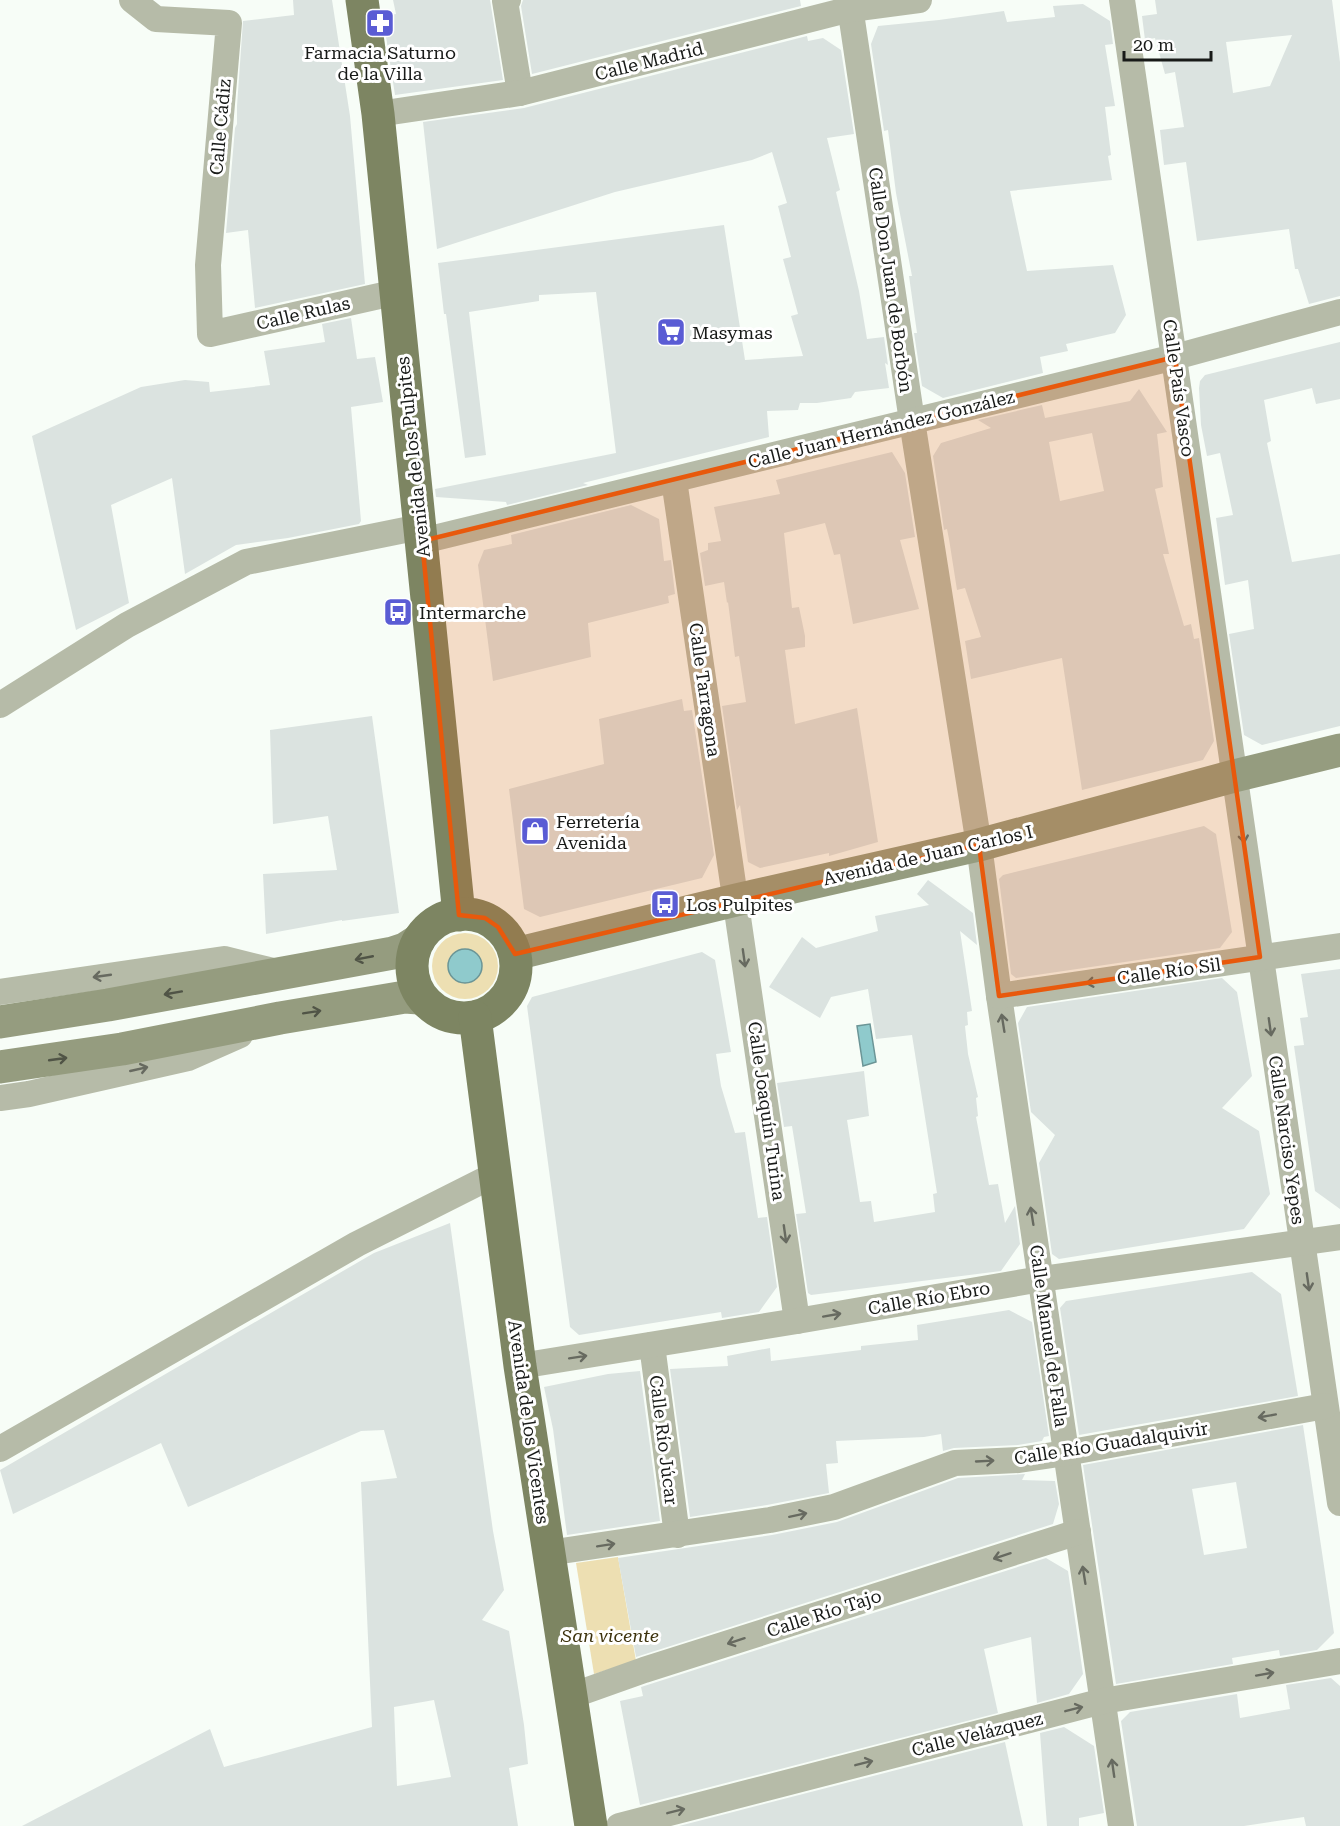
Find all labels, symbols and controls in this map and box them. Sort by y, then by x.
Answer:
pharmacy icon: Farmacia Saturno de la Villa [364,7,396,39]
scale bar [1124,24,1211,62]
text: 20 m [1133,34,1174,55]
street label: Calle Madrid [593,37,706,85]
place label: Farmacia Saturno de la Villa [304,42,456,84]
street label: Calle Cádiz [205,78,235,176]
street label: Calle Don Juan de Borbón [865,166,917,394]
street label: Calle Rulas [254,292,352,334]
supermarket icon: Masymas [655,316,687,348]
street label: Calle País Vasco [1159,318,1199,458]
place label: Masymas [692,322,772,343]
street label: Avenida de los Pulpites [392,355,434,559]
street label: Calle Juan Hernández González [746,386,1017,472]
bus stop icon: Intermarche [382,596,414,628]
place label: Intermarche [419,602,526,623]
street label: Calle Tarragona [685,621,725,759]
place label: Ferretería Avenida [556,811,640,853]
shop icon: Ferretería Avenida [519,815,551,847]
street label: Avenida de Juan Carlos I [821,821,1035,889]
one-way arrow [1237,824,1248,843]
bus stop icon: Los Pulpites [649,888,681,920]
place label: Los Pulpites [686,894,792,915]
one-way arrow [739,947,750,967]
one-way arrow [355,953,375,964]
street label: Calle Río Sil [1116,953,1223,989]
one-way arrow [92,970,112,981]
one-way arrow [1086,976,1105,987]
one-way arrow [163,988,183,999]
one-way arrow [301,1007,321,1018]
one-way arrow [997,1014,1008,1034]
one-way arrow [1265,1017,1276,1036]
street label: Calle Joaquín Turina [744,1020,790,1202]
one-way arrow [47,1053,67,1064]
street label: Calle Narciso Yepes [1265,1054,1309,1226]
one-way arrow [129,1063,149,1074]
one-way arrow [1026,1207,1037,1226]
one-way arrow [779,1223,790,1243]
street label: Calle Manuel de Falla [1026,1243,1072,1429]
one-way arrow [1302,1272,1313,1292]
street label: Calle Río Ebro [866,1277,992,1319]
one-way arrow [822,1309,842,1320]
street label: Avenida de los Vicentes [504,1319,554,1525]
one-way arrow [567,1351,587,1362]
street label: Calle Río Júcar [646,1374,682,1506]
one-way arrow [1258,1411,1277,1422]
street label: Calle Río Guadalquivir [1012,1417,1210,1469]
one-way arrow [974,1456,994,1467]
one-way arrow [789,1508,808,1520]
one-way arrow [595,1539,615,1550]
one-way arrow [993,1551,1012,1562]
one-way arrow [1079,1566,1090,1586]
street label: Calle Río Tajo [764,1585,884,1641]
park label: San vicente [560,1625,659,1646]
one-way arrow [727,1636,746,1647]
one-way arrow [1255,1668,1275,1679]
one-way arrow [1064,1702,1083,1714]
street label: Calle Velázquez [909,1707,1045,1760]
one-way arrow [855,1756,874,1768]
one-way arrow [1107,1759,1118,1778]
one-way arrow [666,1805,685,1817]

